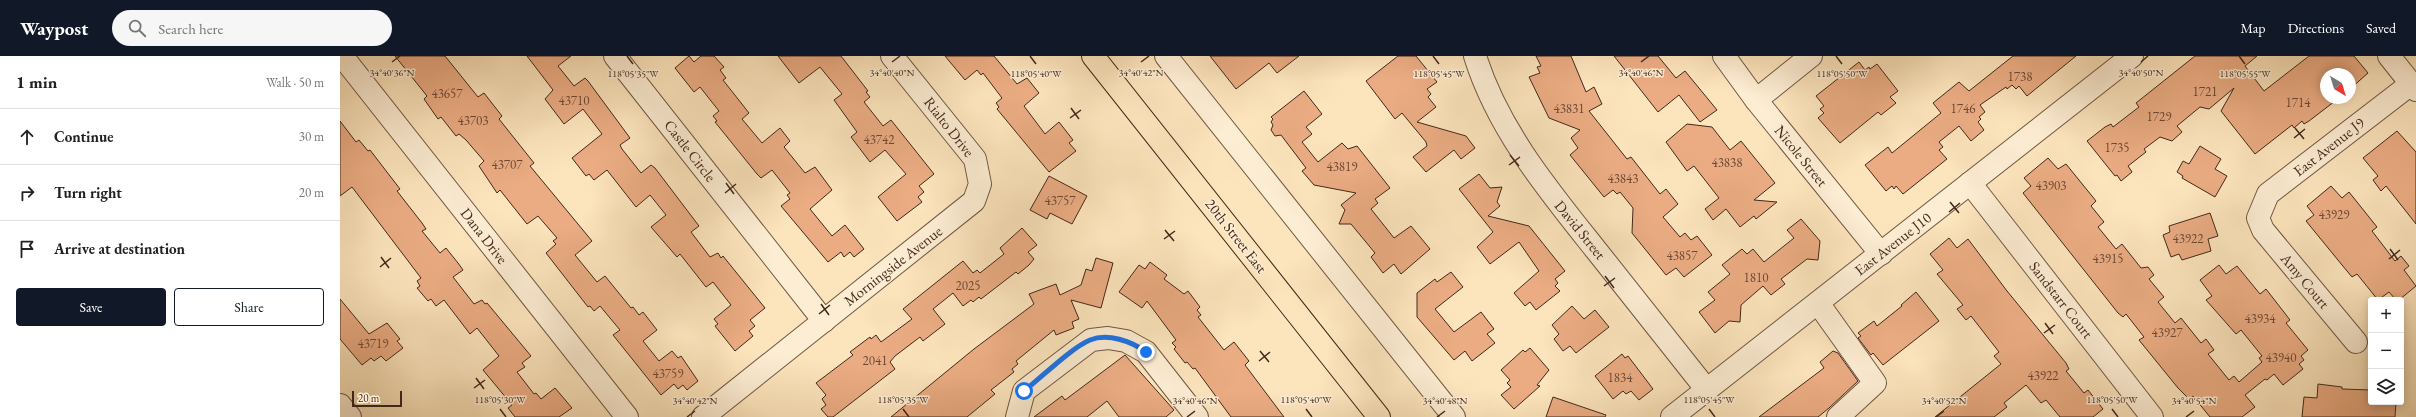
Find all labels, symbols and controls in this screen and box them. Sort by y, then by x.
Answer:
search box [112,10,392,46]
text: Waypost [20,16,88,41]
icon: search [126,17,148,39]
text: Search here [158,19,223,38]
text: Map [2240,19,2266,37]
text: Directions [2288,19,2344,37]
text: Saved [2366,19,2396,37]
text: 34°40'36"N [370,66,415,79]
text: 34°40'40"N [870,66,915,79]
text: 34°40'42"N [1119,66,1164,79]
text: 34°40'46"N [1619,66,1664,79]
text: 34°40'50"N [2119,66,2164,79]
text: 118°05'35"W [608,67,659,80]
text: 118°05'40"W [1011,67,1062,80]
text: 118°05'45"W [1414,67,1465,80]
text: 118°05'50"W [1817,67,1868,80]
text: 118°05'55"W [2220,67,2271,80]
house number: 1738 [2008,68,2032,85]
north arrow [2320,68,2356,104]
text: 1 min [16,71,57,93]
text: Walk · 50 m [266,74,324,91]
house number: 1721 [2193,83,2217,100]
house number: 43657 [431,85,463,102]
house number: 43710 [558,92,590,109]
street label: Rialto Drive [920,93,979,161]
house number: 1714 [2286,94,2311,111]
house number: 43831 [1553,100,1585,117]
house number: 1746 [1951,100,1975,117]
house number: 1729 [2147,108,2172,125]
house number: 43703 [457,112,489,129]
street label: East Avenue J9 [2289,113,2368,180]
street label: Castle Circle [660,116,721,186]
street label: Nicole Street [1771,121,1832,191]
icon: ahead [16,126,38,148]
text: Continue [54,127,114,146]
text: 30 m [299,128,324,145]
house number: 43742 [863,131,895,148]
house number: 1735 [2105,139,2129,156]
house number: 43838 [1711,154,1743,171]
house number: 43707 [491,156,523,173]
house number: 43819 [1326,158,1358,175]
house number: 43843 [1607,170,1639,187]
house number: 43903 [2035,177,2067,194]
icon: right [16,182,38,204]
text: Turn right [54,183,122,202]
text: 20 m [299,184,324,201]
house number: 43757 [1044,192,1076,209]
street label: 20th Street East [1201,195,1272,277]
street label: David Street [1551,196,1610,263]
street label: Dana Drive [457,204,512,268]
house number: 43929 [2318,206,2350,223]
street label: East Avenue J10 [1851,208,1935,279]
street label: Morningside Avenue [840,221,946,310]
house number: 43922 [2172,230,2204,247]
icon: arrive [16,238,38,260]
text: Arrive at destination [54,239,185,258]
house number: 43857 [1666,247,1698,264]
street label: Amy Court [2276,248,2334,313]
house number: 43915 [2092,250,2124,267]
street label: Sandstarr Court [2025,257,2098,342]
house number: 1810 [1744,269,1768,286]
house number: 2025 [956,277,980,294]
button: Save [16,288,166,326]
button: Share [174,288,324,326]
map controls [2368,297,2404,405]
button: + [2368,297,2404,333]
house number: 43934 [2244,310,2276,327]
house number: 43927 [2151,324,2183,341]
button: − [2368,333,2404,369]
house number: 43719 [357,335,389,352]
route end [1137,343,1155,361]
house number: 43940 [2265,349,2297,366]
house number: 2041 [863,352,887,369]
house number: 43759 [652,365,684,382]
house number: 43922 [2027,367,2059,384]
house number: 1834 [1608,369,1633,386]
button: layers [2368,369,2404,405]
route start [1015,382,1033,400]
scale bar [352,389,402,408]
text: 20 m [358,391,379,405]
text: 118°05'30"W [475,393,526,406]
text: 118°05'35"W [878,393,929,406]
text: 118°05'40"W [1281,393,1332,406]
text: 118°05'45"W [1684,393,1735,406]
text: 118°05'50"W [2087,393,2138,406]
text: 34°40'42"N [673,394,718,407]
text: 34°40'46"N [1173,394,1218,407]
text: 34°40'48"N [1423,394,1468,407]
text: 34°40'52"N [1922,394,1967,407]
text: 34°40'54"N [2172,394,2217,407]

